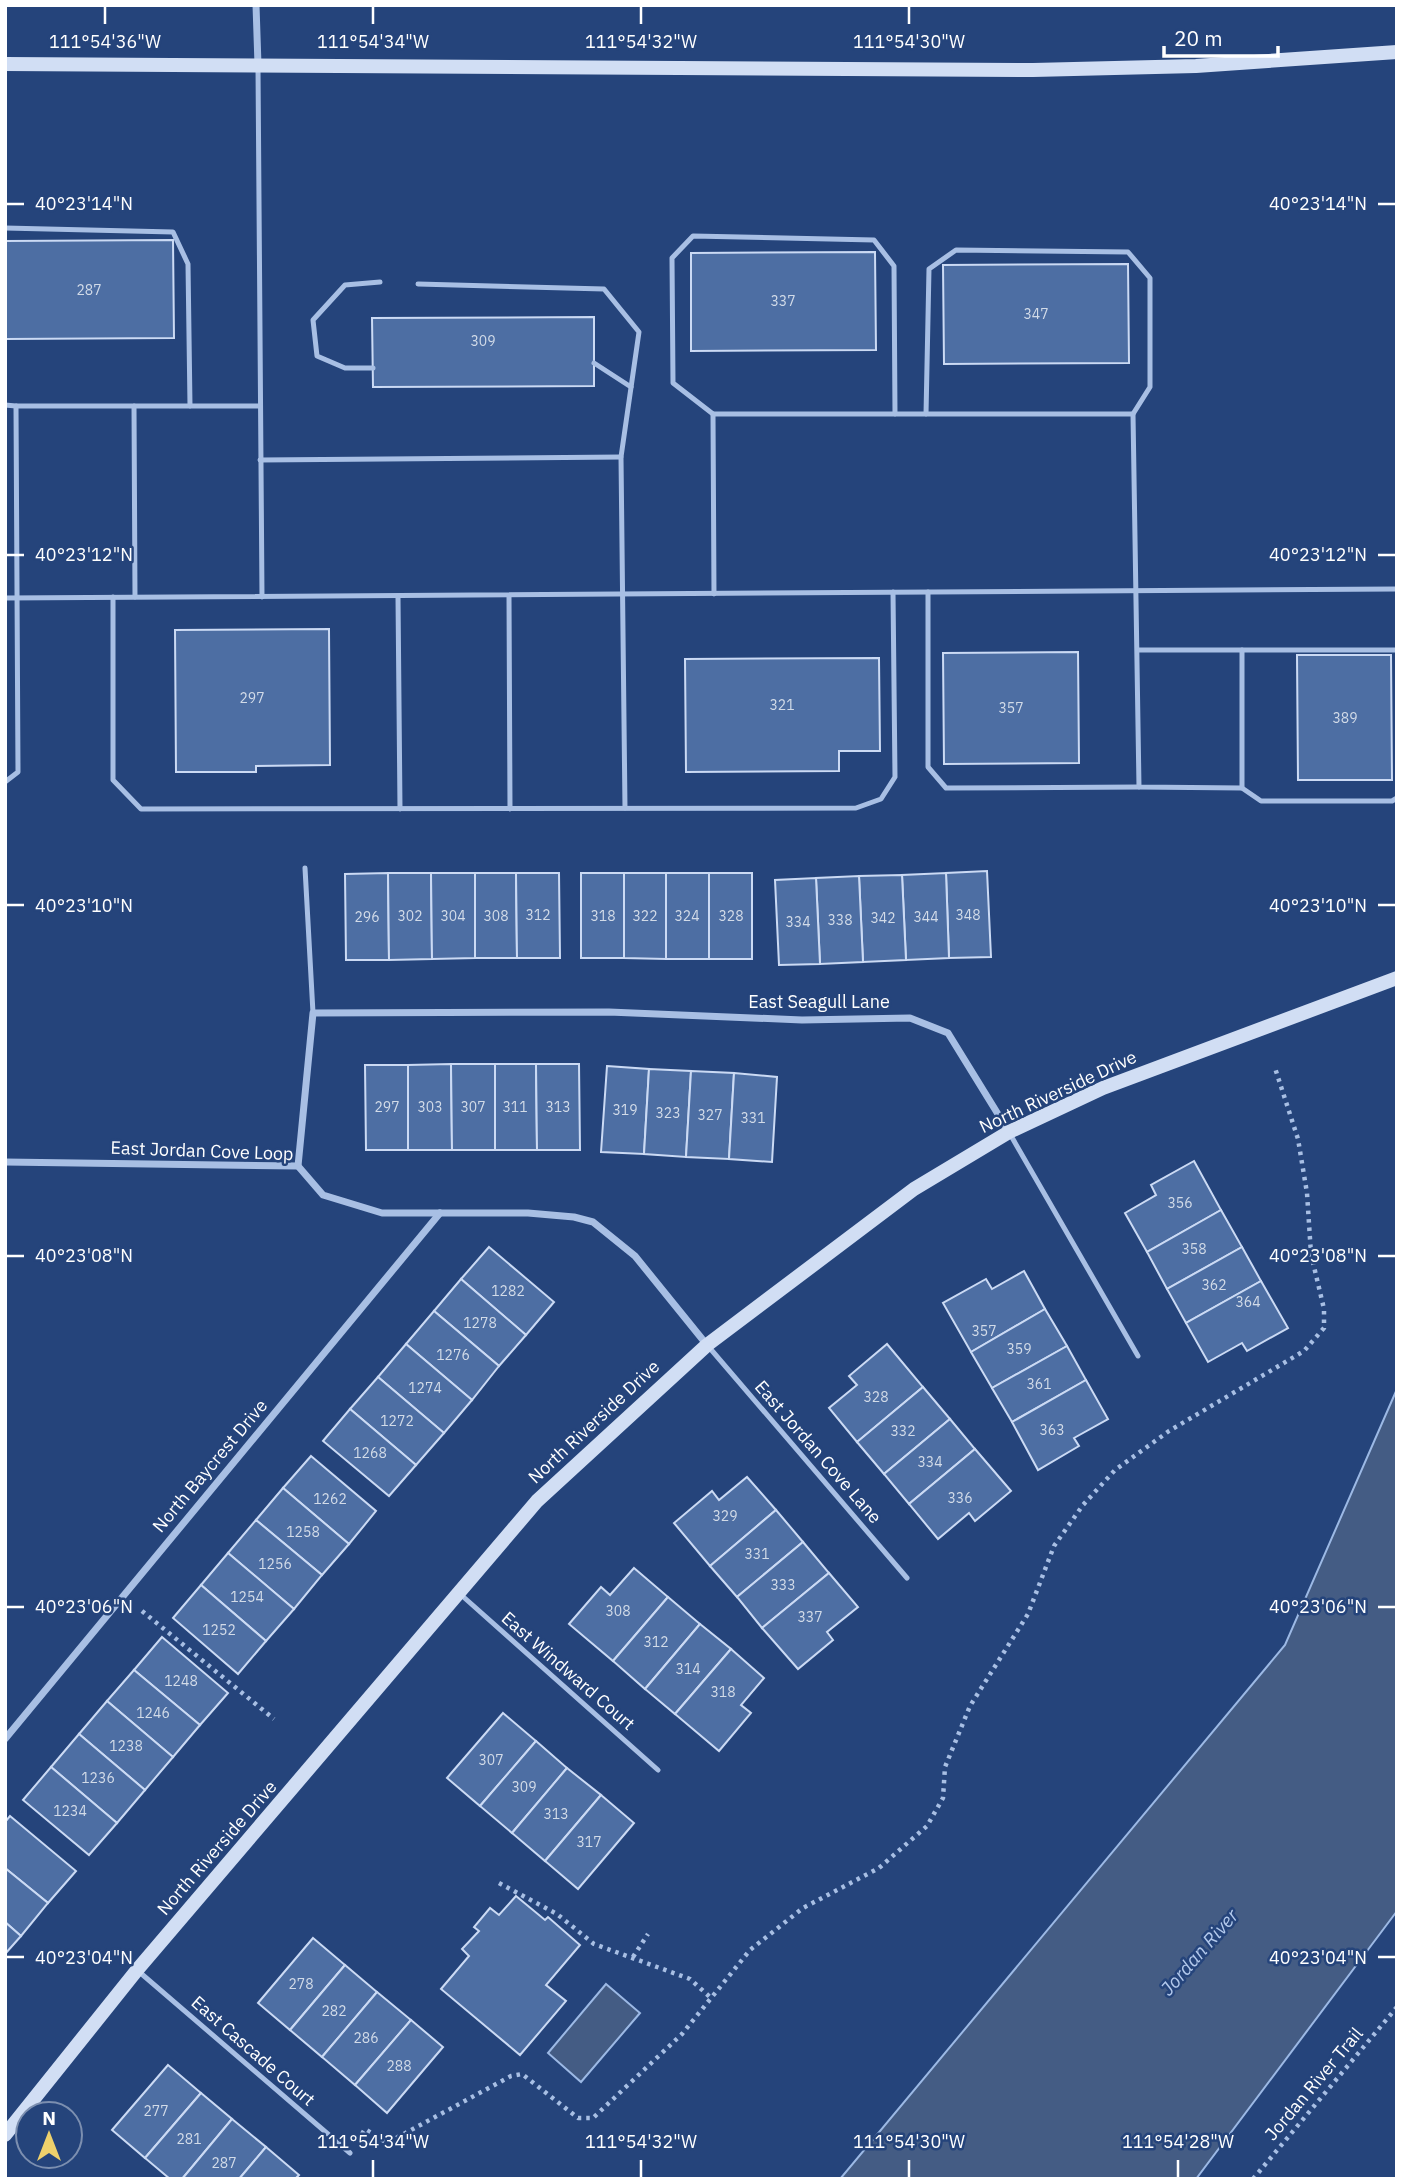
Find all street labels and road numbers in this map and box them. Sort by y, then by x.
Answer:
street label: East Seagull Lane [748,990,890,1013]
street label: North Riverside Drive [975,1045,1140,1138]
street label: East Jordan Cove Loop [110,1136,294,1165]
street label: North Riverside Drive [523,1355,664,1488]
street label: East Jordan Cove Lane [750,1375,887,1528]
street label: North Baycrest Drive [147,1394,272,1537]
street label: East Windward Court [497,1606,640,1735]
street label: North Riverside Drive [152,1775,282,1920]
street label: East Cascade Court [187,1991,320,2111]
street label: Jordan River Trail [1260,2022,1368,2145]

